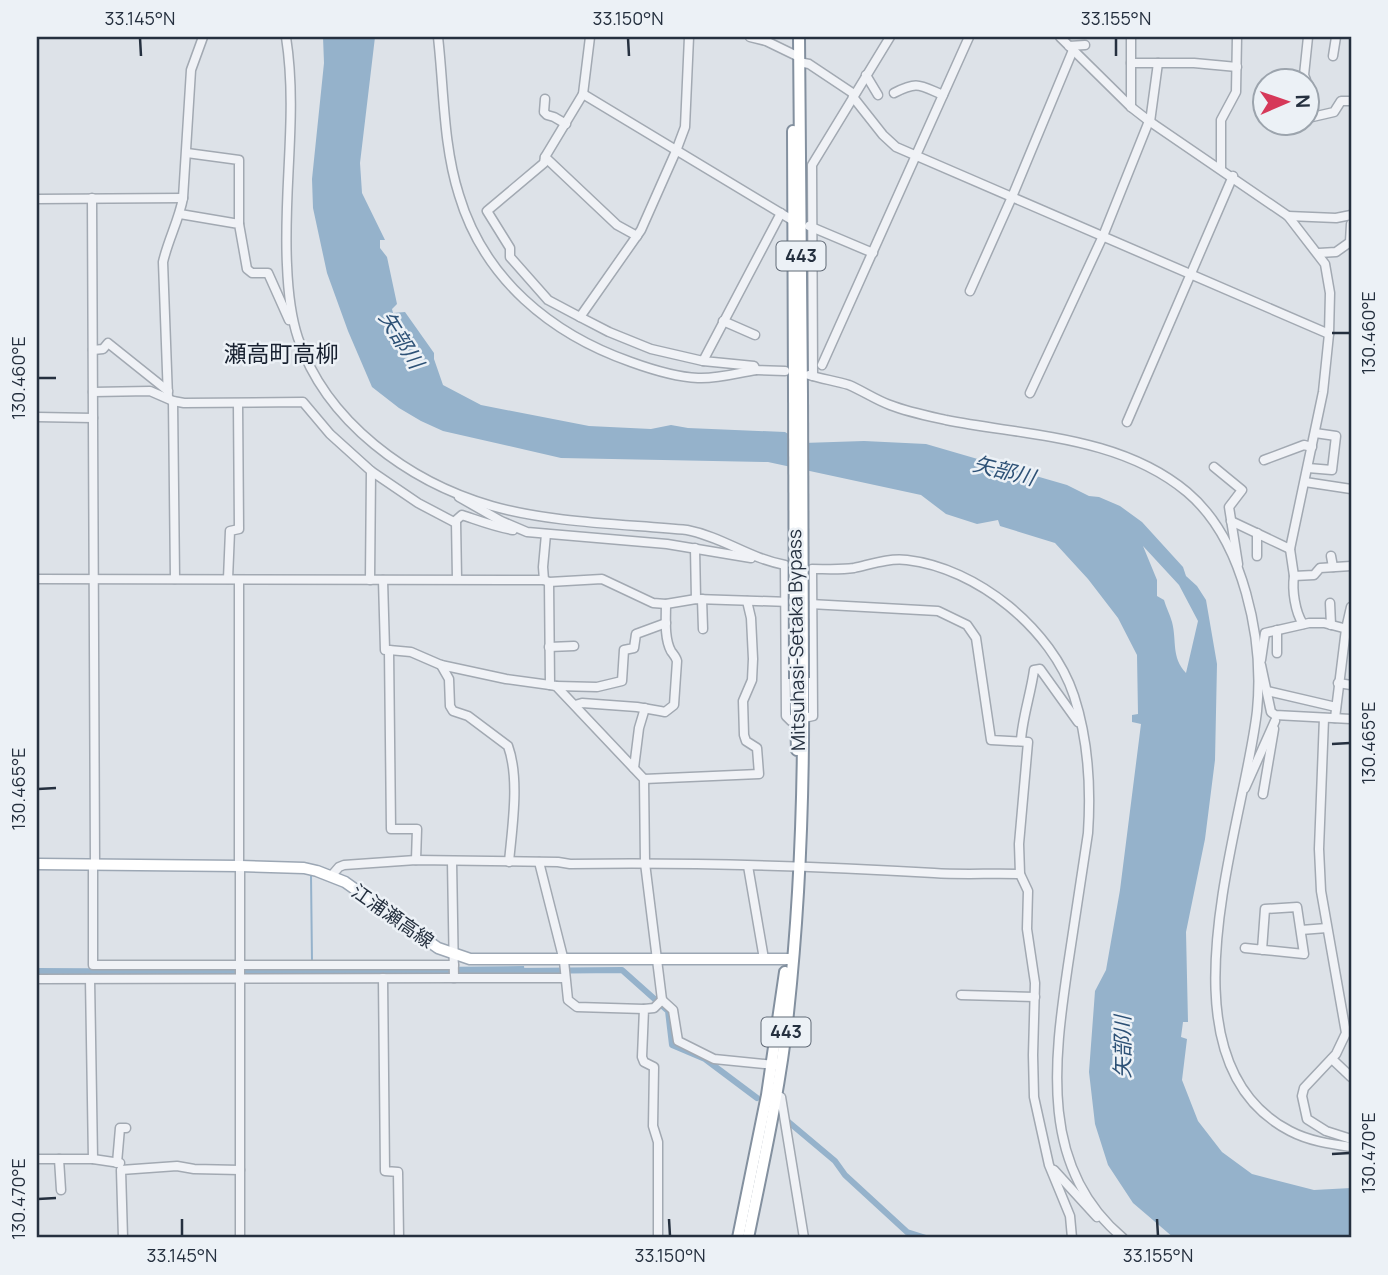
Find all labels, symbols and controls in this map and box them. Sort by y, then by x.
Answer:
text: 33.145°N [105,6,175,30]
text: 33.150°N [592,6,664,30]
text: 33.155°N [1081,6,1151,30]
north arrow [1252,66,1322,136]
text: N [1290,94,1316,109]
road number: 443 [776,242,826,270]
text: 130.460°E [1356,291,1380,375]
water label: 矢部川 [373,305,431,375]
text: 130.460°E [6,336,30,420]
district label: 瀬高町高柳 [224,337,339,369]
water label: 矢部川 [970,449,1040,492]
street label: Mitsuhasi-Setaka Bypass [781,529,811,751]
text: 130.465°E [1356,701,1380,785]
text: 130.465°E [6,747,30,831]
street label: 江浦瀬高線 [347,878,439,954]
water label: 矢部川 [1108,1014,1136,1079]
road number: 443 [762,1017,810,1046]
text: 130.470°E [1356,1112,1380,1194]
text: 130.470°E [6,1158,30,1240]
text: 33.145°N [147,1243,217,1267]
text: 33.150°N [634,1243,706,1267]
text: 33.155°N [1123,1243,1193,1267]

